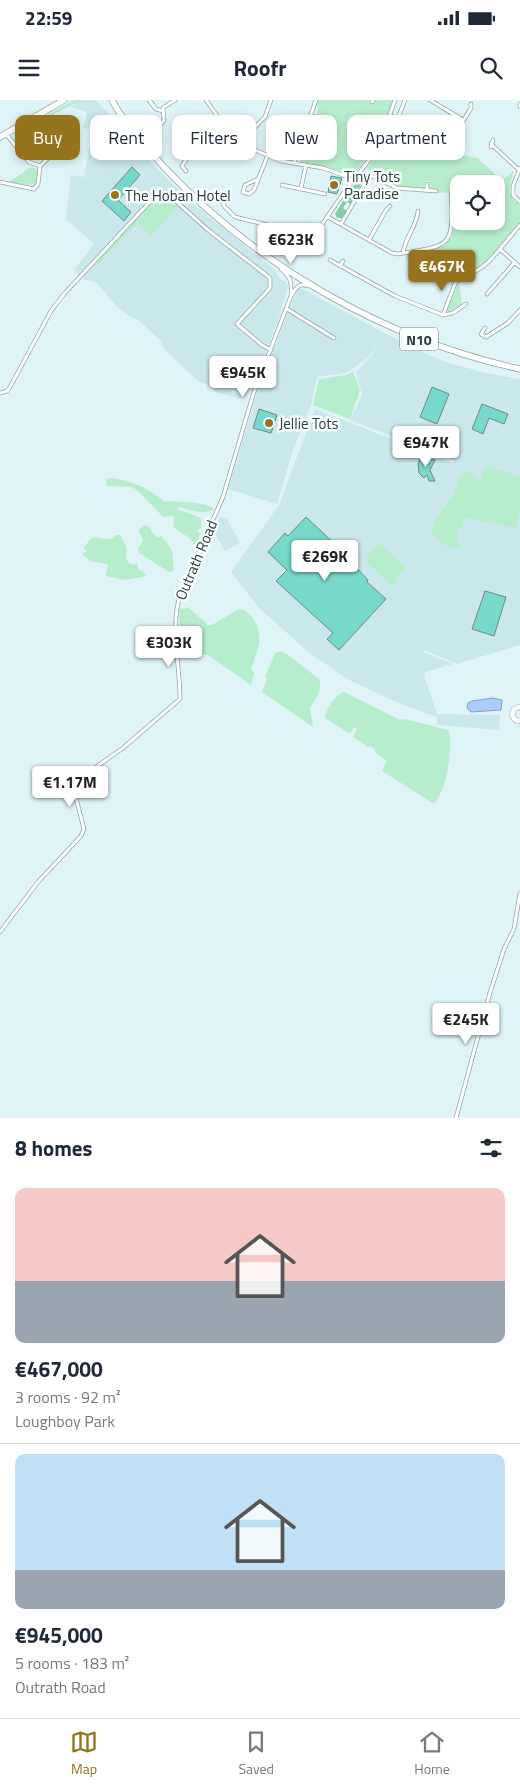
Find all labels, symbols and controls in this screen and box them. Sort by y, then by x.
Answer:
text: 22:59 [25,3,72,32]
text: Roofr [234,51,286,85]
icon: menu [15,54,43,82]
icon: search [477,54,505,82]
chip: Buy [15,115,80,160]
chip: Rent [90,115,162,160]
chip: Filters [172,115,256,160]
chip: New [266,115,337,160]
chip: Apartment [347,115,465,160]
place label: Tiny Tots Paradise [344,165,400,205]
map controls [450,175,505,230]
button: locate [450,175,505,230]
marker: Tiny Tots Paradise [328,179,340,191]
place label: The Hoban Hotel [125,184,231,207]
marker: The Hoban Hotel [109,189,121,201]
pin: €623K [256,222,326,265]
text: €623K [268,227,314,251]
pin: €467K [407,250,477,292]
text: €467K [419,254,465,278]
road number: N10 [400,328,438,350]
pin: €945K [208,356,278,398]
text: €945K [220,360,266,384]
place label: Jellie Tots [279,412,339,435]
marker: Jellie Tots [263,417,275,429]
pin: €947K [391,426,461,468]
text: €947K [403,430,449,454]
street label: Outrath Road [169,516,223,604]
pin: €269K [290,540,360,582]
text: €269K [302,544,348,568]
pin: €303K [134,626,204,668]
text: €303K [146,630,192,654]
pin: €1.17M [29,766,111,808]
text: €1.17M [43,770,97,794]
pin: €245K [431,1002,501,1045]
text: €245K [443,1007,489,1031]
text: 8 homes [15,1132,92,1164]
icon: filters [477,1134,505,1162]
icon: home [215,1221,305,1311]
text: €467,000 [15,1353,103,1385]
text: 3 rooms · 92 m² [15,1385,120,1409]
text: Loughboy Park [15,1409,115,1433]
icon: home [215,1486,305,1576]
text: €945,000 [15,1619,103,1651]
text: 5 rooms · 183 m² [15,1651,129,1675]
text: Outrath Road [15,1675,106,1699]
tab: Map [70,1728,98,1779]
tab: Saved [238,1728,274,1779]
tab: Home [414,1728,450,1779]

